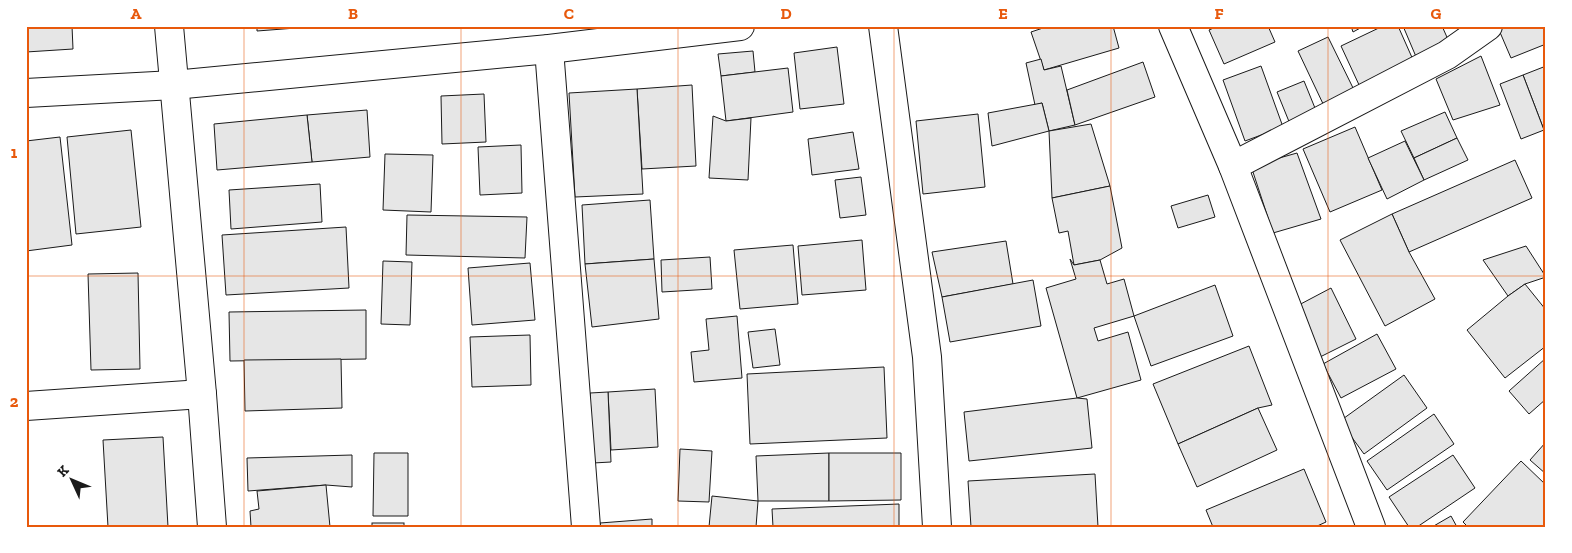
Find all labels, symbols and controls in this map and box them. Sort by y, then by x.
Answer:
text: A [131,4,142,23]
text: B [348,4,358,23]
text: C [564,4,574,23]
text: D [780,4,792,23]
text: E [998,4,1008,23]
text: F [1214,4,1224,23]
text: G [1431,4,1442,23]
text: 1 [11,143,18,162]
text: 2 [10,392,19,411]
north arrow [48,456,98,506]
text: K [54,462,73,481]

